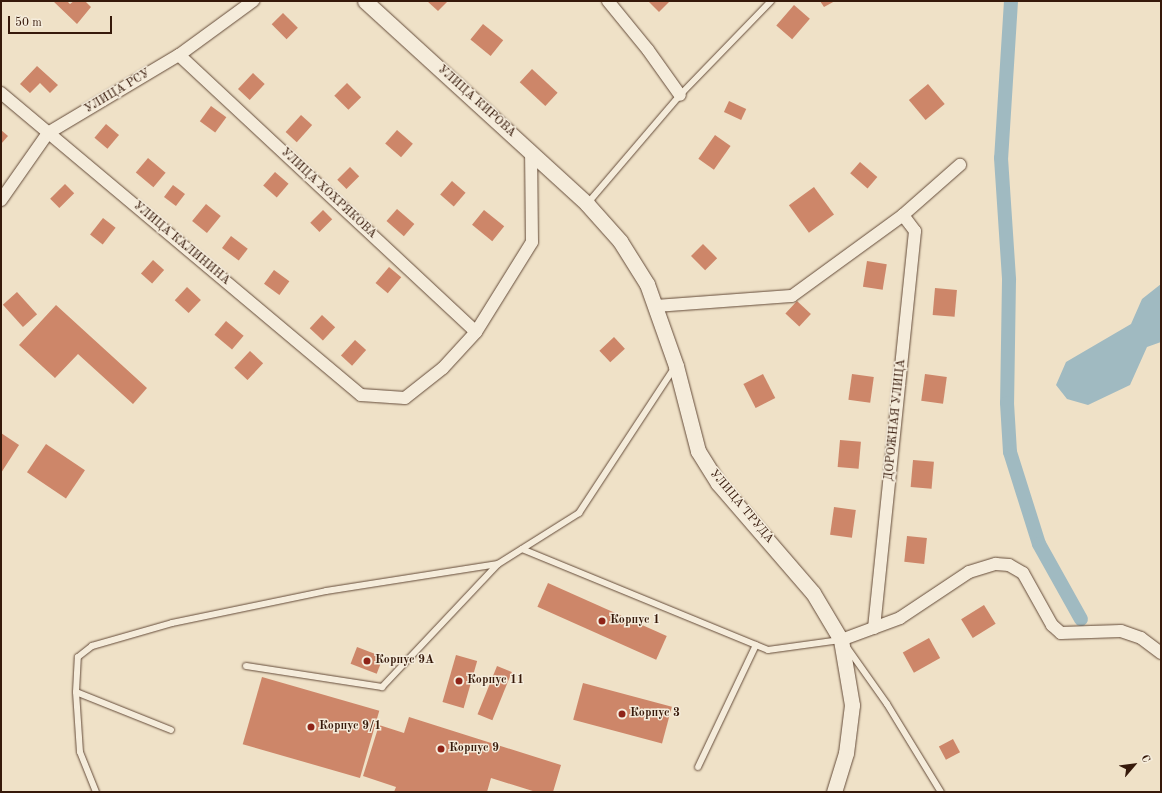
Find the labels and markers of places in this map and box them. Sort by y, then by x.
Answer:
place label: Корпус 1 [610,614,660,628]
marker: Корпус 1 [597,616,607,626]
place label: Корпус 9А [375,654,434,668]
marker: Корпус 9А [362,656,372,666]
place label: Корпус 11 [467,674,524,688]
marker: Корпус 11 [454,676,464,686]
place label: Корпус 3 [630,707,680,721]
marker: Корпус 3 [617,709,627,719]
place label: Корпус 9/1 [319,720,381,734]
marker: Корпус 9/1 [306,722,316,732]
place label: Корпус 9 [449,742,499,756]
marker: Корпус 9 [436,744,446,754]

